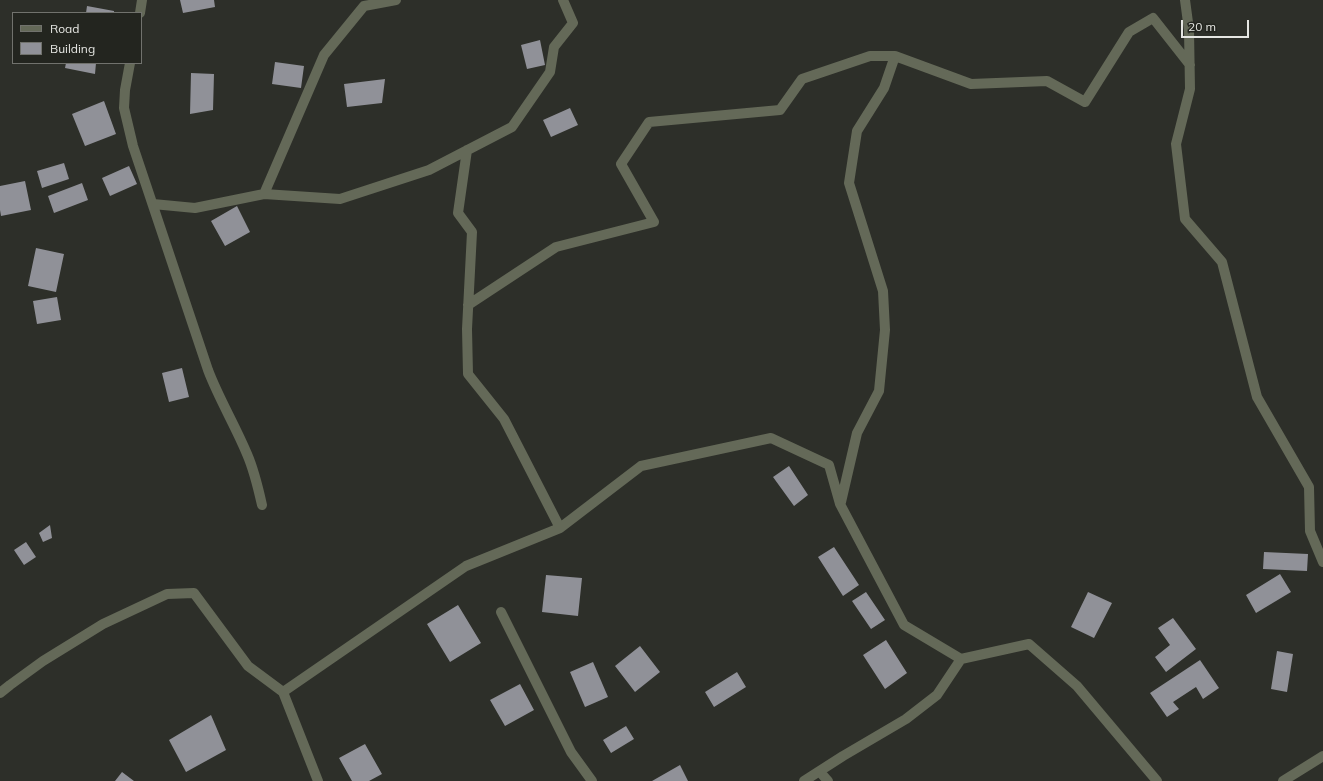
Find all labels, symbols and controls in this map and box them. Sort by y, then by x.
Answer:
legend [12,12,142,64]
scale bar [1183,12,1251,38]
text: 20 m [1188,19,1216,34]
text: Road [50,21,79,36]
text: Building [50,41,95,56]

